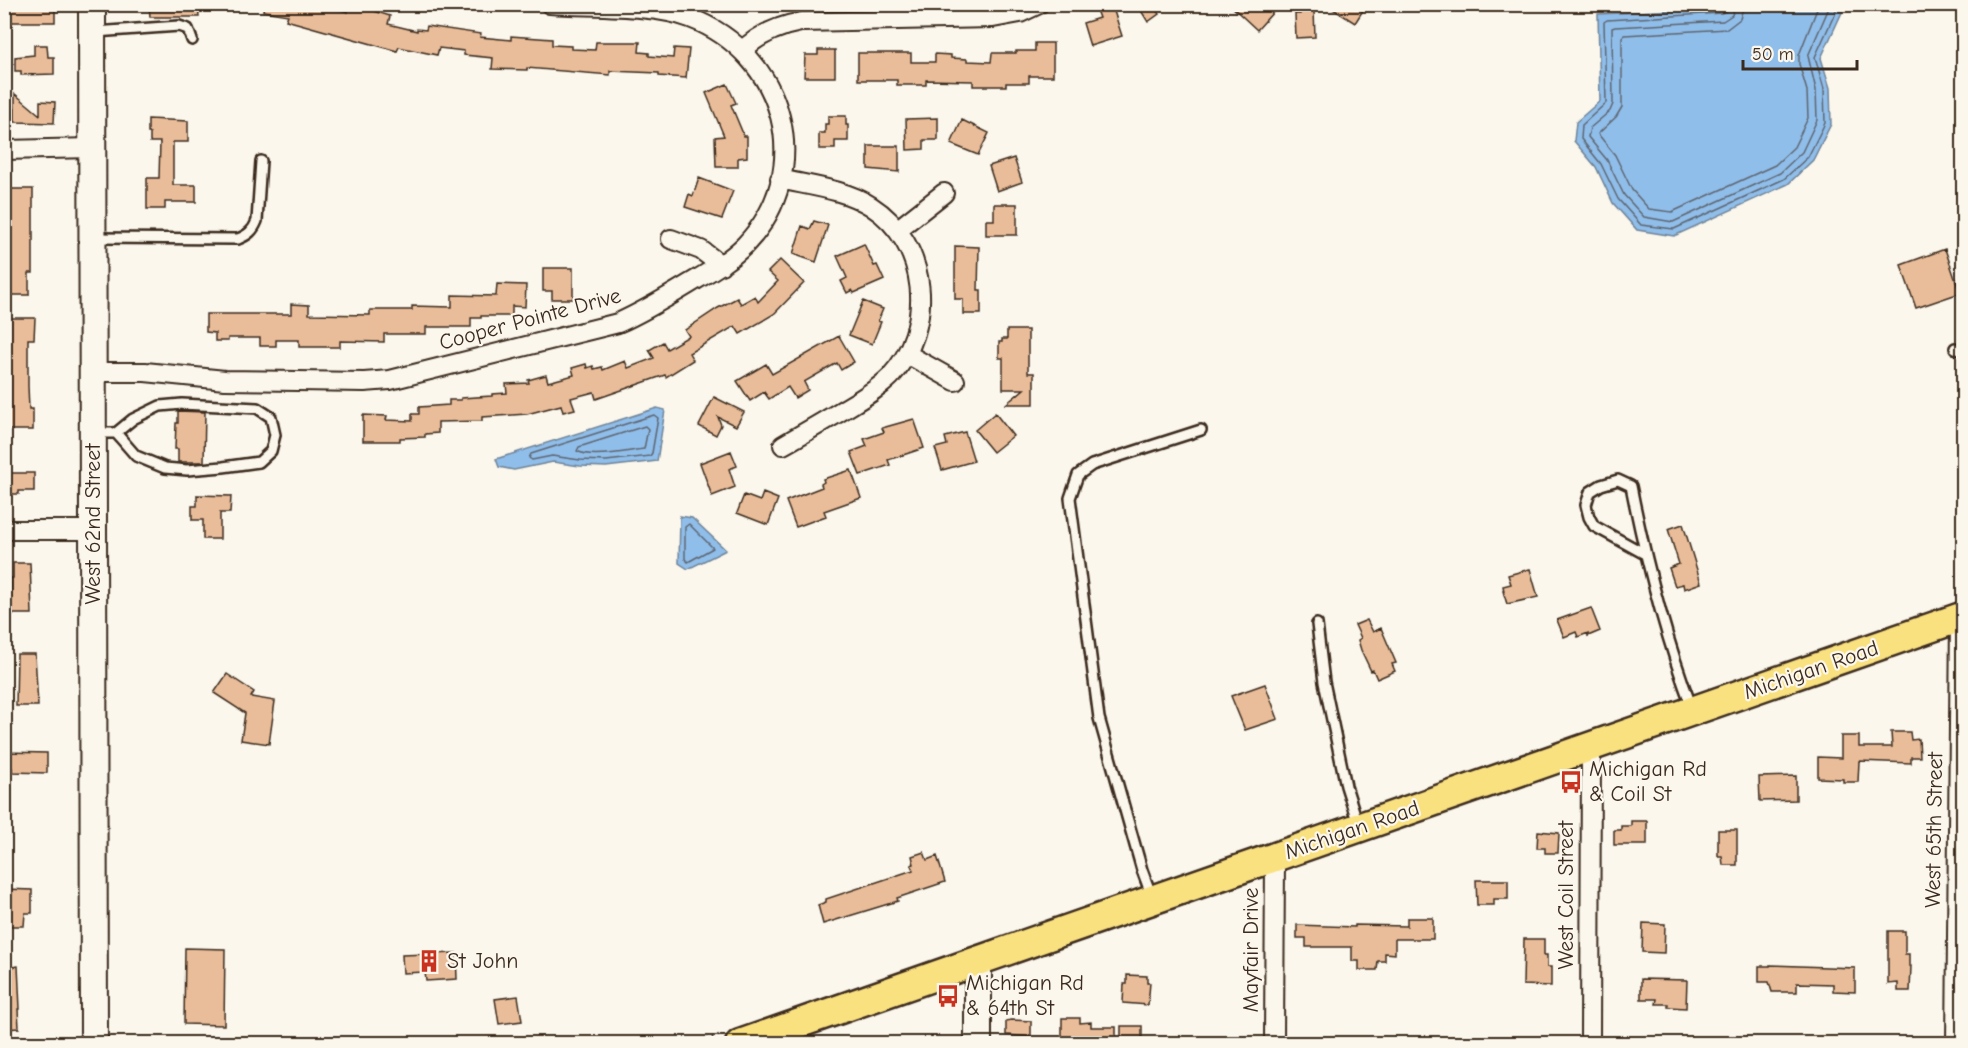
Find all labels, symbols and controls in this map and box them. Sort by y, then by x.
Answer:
scale bar [1743,33,1857,71]
text: 50 m [1752,44,1794,65]
street label: Cooper Pointe Drive [436,282,624,356]
street label: West 62nd Street [80,443,106,605]
street label: Michigan Road [1740,635,1882,705]
street label: West 65th Street [1920,751,1948,908]
place label: Michigan Rd & Coil St [1589,756,1707,807]
bus stop icon: Michigan Rd & Coil St [1558,769,1584,795]
street label: Michigan Road [1281,795,1423,865]
street label: West Coil Street [1553,820,1579,969]
street label: Mayfair Drive [1238,887,1264,1013]
building icon: St John [416,948,442,974]
place label: St John [447,948,518,974]
place label: Michigan Rd & 64th St [966,970,1084,1021]
bus stop icon: Michigan Rd & 64th St [935,983,961,1009]

